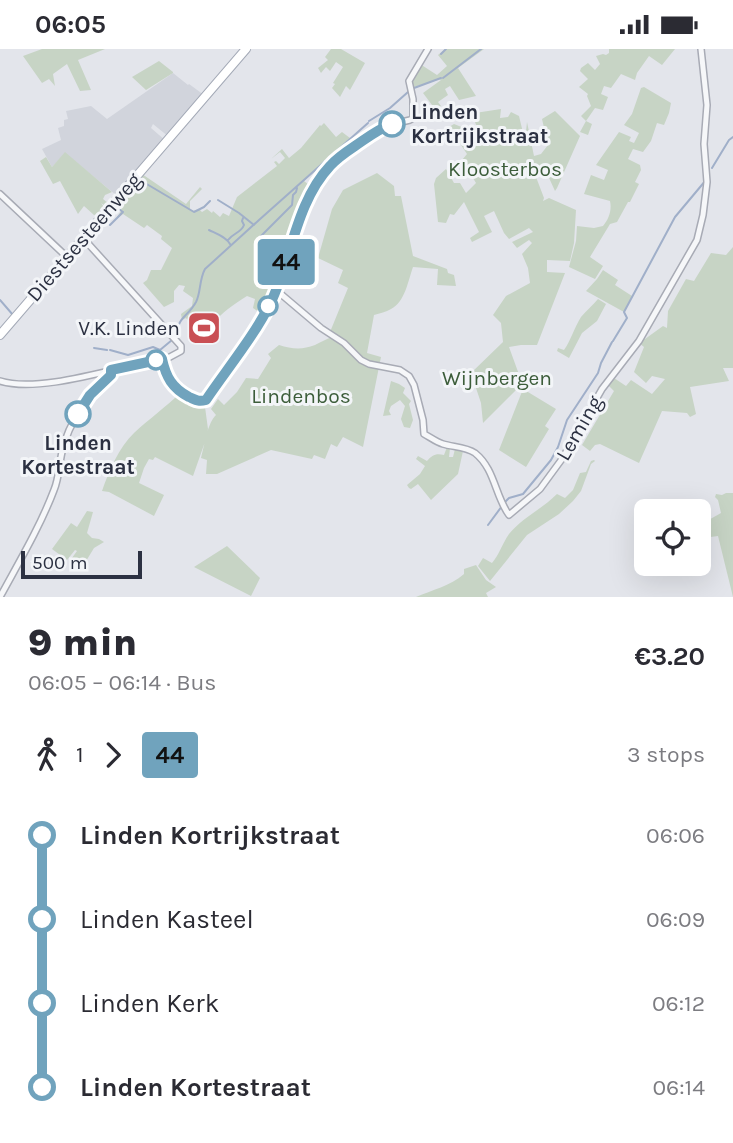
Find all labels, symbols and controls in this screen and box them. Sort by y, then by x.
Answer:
text: 06:05 [35,9,106,40]
place label: Linden Kortrijkstraat [411,100,548,148]
marker: Linden Kortrijkstraat [379,111,405,137]
park label: Kloosterbos [448,157,562,181]
street label: Diestsesteenweg [22,168,147,306]
line badge: 44 [254,239,318,285]
text: 44 [272,248,300,276]
unlabelled marker [258,296,278,316]
sports icon: V.K. Linden [185,309,223,347]
place label: V.K. Linden [78,316,180,340]
unlabelled marker [146,350,166,370]
park label: Wijnbergen [442,366,552,390]
park label: Lindenbos [251,384,351,408]
street label: Leming [551,391,607,465]
marker: Linden Kortestraat [65,401,91,427]
place label: Linden Kortestraat [21,431,135,479]
map controls [634,499,711,576]
button: locate [634,499,711,576]
scale bar [21,548,142,580]
text: 500 m [32,552,88,574]
text: 9 min [28,620,137,665]
text: €3.20 [635,641,705,672]
text: 06:05 – 06:14 · Bus [28,669,216,696]
icon: walk [28,736,66,774]
icon: forward [94,736,132,774]
text: 1 [76,741,84,768]
text: 44 [156,741,184,769]
text: 3 stops [627,741,705,768]
text: Linden Kortrijkstraat [80,820,340,851]
text: 06:06 [646,822,705,849]
text: Linden Kasteel [80,904,254,935]
text: 06:09 [646,906,705,933]
text: Linden Kerk [80,988,219,1019]
text: 06:12 [652,990,705,1017]
text: Linden Kortestraat [80,1072,311,1103]
text: 06:14 [652,1074,705,1101]

